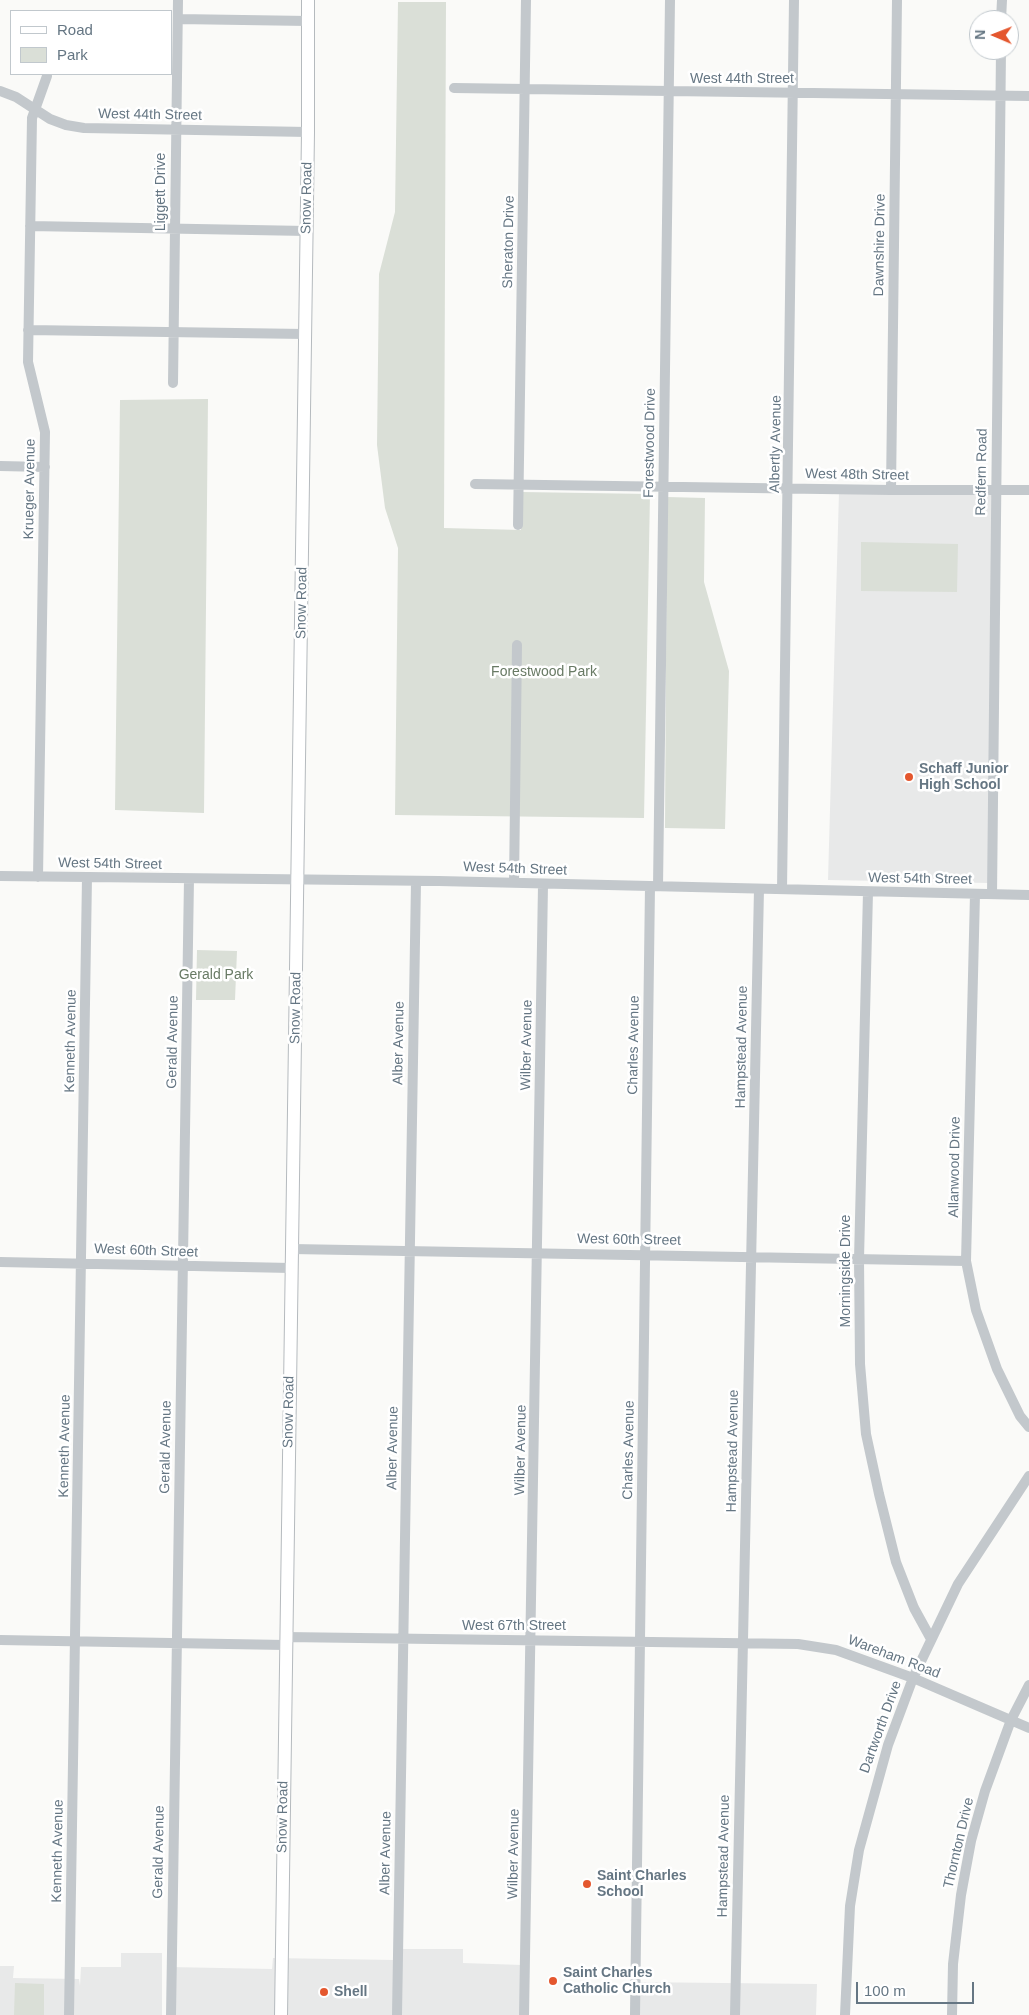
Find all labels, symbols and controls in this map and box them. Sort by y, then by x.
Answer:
legend [10,10,172,75]
north arrow [969,10,1019,60]
text: Road [57,21,93,38]
text: N [972,30,988,40]
text: Park [57,46,88,63]
street label: West 44th Street [690,71,794,87]
street label: West 44th Street [98,106,202,124]
street label: Liggett Drive [153,153,169,231]
street label: Snow Road [298,162,316,234]
street label: Dawnshire Drive [871,194,889,296]
street label: Sheraton Drive [500,195,518,289]
street label: Forestwood Drive [641,388,659,498]
street label: Albertly Avenue [767,395,785,493]
street label: Redfern Road [973,428,991,516]
street label: Krueger Avenue [21,438,39,540]
street label: West 48th Street [805,466,909,484]
street label: Snow Road [293,567,311,639]
park label: Forestwood Park [491,664,597,680]
place label: Schaff Junior High School [919,761,1008,794]
marker: Schaff Junior High School [903,771,915,783]
street label: West 54th Street [58,855,162,873]
street label: West 54th Street [463,859,567,879]
street label: West 54th Street [868,870,972,888]
park label: Gerald Park [179,967,253,983]
street label: Snow Road [287,972,305,1044]
street label: Hampstead Avenue [733,986,751,1108]
street label: Kenneth Avenue [62,989,80,1093]
street label: Gerald Avenue [164,995,182,1089]
street label: Charles Avenue [625,995,643,1095]
street label: Wilber Avenue [518,999,536,1091]
street label: Alber Avenue [390,1001,408,1085]
street label: Allanwood Drive [946,1116,964,1218]
street label: Morningside Drive [838,1215,854,1327]
street label: West 60th Street [577,1231,681,1249]
street label: West 60th Street [94,1241,198,1261]
street label: Snow Road [280,1376,298,1448]
street label: Hampstead Avenue [724,1390,742,1512]
street label: Kenneth Avenue [56,1394,74,1498]
street label: Gerald Avenue [157,1400,175,1494]
street label: Charles Avenue [620,1400,638,1500]
street label: Wilber Avenue [512,1404,530,1496]
street label: Alber Avenue [384,1406,402,1490]
street label: West 67th Street [462,1618,566,1634]
street label: Wareham Road [845,1632,943,1682]
street label: Dartworth Drive [856,1678,906,1776]
street label: Snow Road [274,1781,292,1853]
street label: Hampstead Avenue [715,1795,733,1917]
street label: Thornton Drive [940,1796,978,1890]
street label: Kenneth Avenue [49,1799,67,1903]
street label: Gerald Avenue [150,1805,168,1899]
street label: Wilber Avenue [505,1808,523,1900]
street label: Alber Avenue [377,1811,395,1895]
place label: Saint Charles School [597,1868,686,1900]
marker: Saint Charles School [581,1878,593,1890]
place label: Saint Charles Catholic Church [563,1965,671,1998]
scale bar [859,1972,976,2004]
marker: Saint Charles Catholic Church [547,1975,559,1987]
text: 100 m [864,1982,906,1999]
place label: Shell [334,1984,367,2000]
marker: Shell [318,1986,330,1998]

